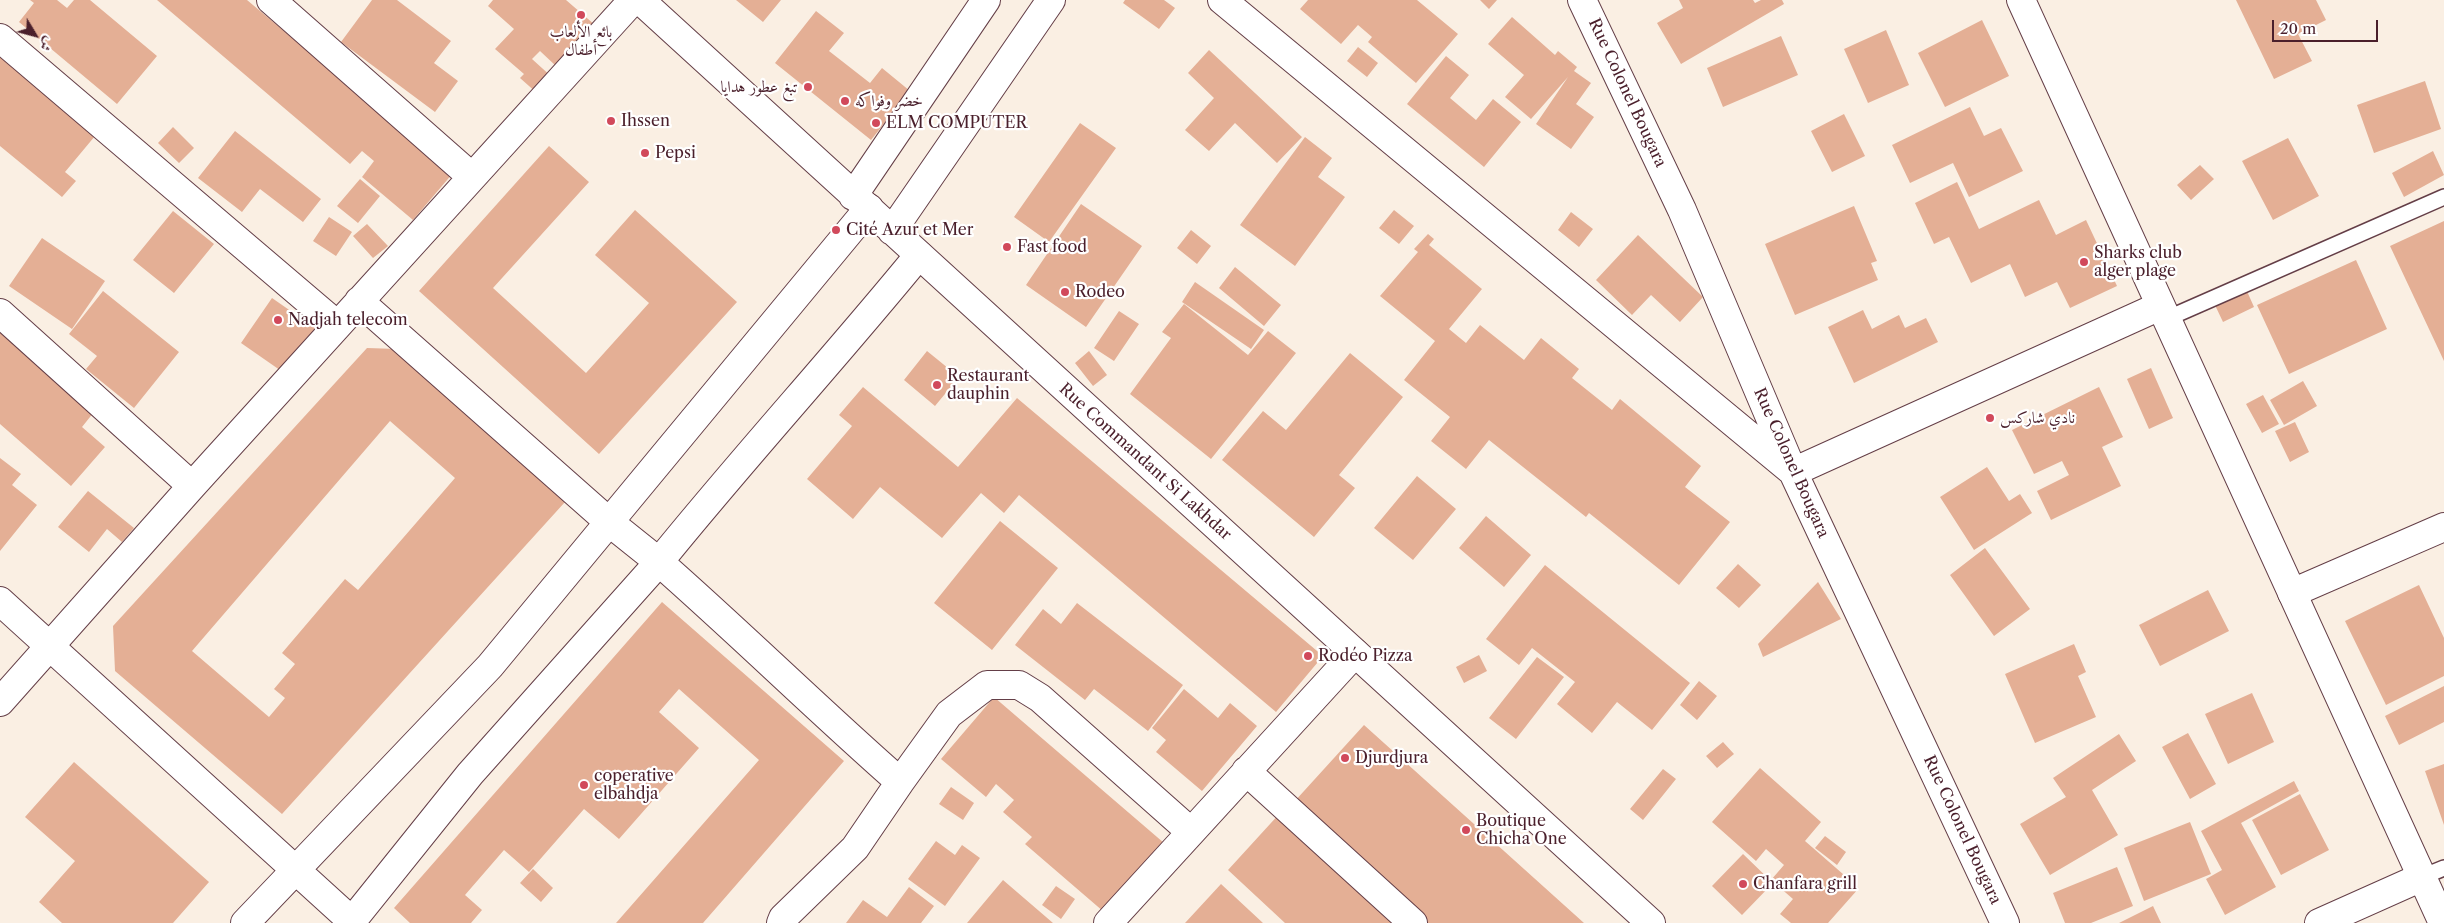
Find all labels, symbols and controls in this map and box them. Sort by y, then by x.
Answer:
marker: بائع الألعاب أطفال [575,9,587,21]
north arrow [10,10,60,60]
scale bar [2274,10,2380,42]
street label: Rue Colonel Bougara [1584,15,1670,171]
text: 20 m [2280,19,2316,38]
place label: بائع الألعاب أطفال [550,22,612,60]
text: ش [36,33,58,55]
place label: تبغ عطور هدايا [720,77,798,97]
marker: تبغ عطور هدايا [802,81,814,93]
place label: خضر وفواكه [855,91,923,111]
marker: خضر وفواكه [839,95,851,107]
place label: Ihssen [621,111,670,131]
place label: ELM COMPUTER [886,113,1027,133]
marker: Ihssen [605,115,617,127]
marker: ELM COMPUTER [870,117,882,129]
place label: Pepsi [655,143,696,163]
marker: Pepsi [639,147,651,159]
place label: Cité Azur et Mer [846,220,973,240]
marker: Cité Azur et Mer [830,224,842,236]
place label: Fast food [1017,237,1087,257]
marker: Fast food [1001,241,1013,253]
place label: Sharks club alger plage [2094,243,2182,281]
marker: Sharks club alger plage [2078,256,2090,268]
place label: Rodeo [1075,282,1125,302]
marker: Rodeo [1059,286,1071,298]
place label: Nadjah telecom [288,310,408,330]
marker: Nadjah telecom [272,314,284,326]
place label: Restaurant dauphin [947,366,1029,404]
marker: Restaurant dauphin [931,379,943,391]
street label: Rue Commandant Si Lakhdar [1055,380,1235,544]
street label: Rue Colonel Bougara [1749,385,1833,541]
place label: نادي شاركس [2000,408,2075,428]
marker: نادي شاركس [1984,412,1996,424]
place label: Rodéo Pizza [1318,646,1413,666]
marker: Rodéo Pizza [1302,650,1314,662]
place label: Djurdjura [1355,748,1428,768]
marker: Djurdjura [1339,752,1351,764]
street label: Rue Colonel Bougara [1919,752,2005,908]
place label: coperative elbahdja [594,766,674,804]
marker: coperative elbahdja [578,779,590,791]
place label: Boutique Chicha One [1476,811,1567,849]
marker: Boutique Chicha One [1460,824,1472,836]
place label: Chanfara grill [1753,874,1857,894]
marker: Chanfara grill [1737,878,1749,890]

